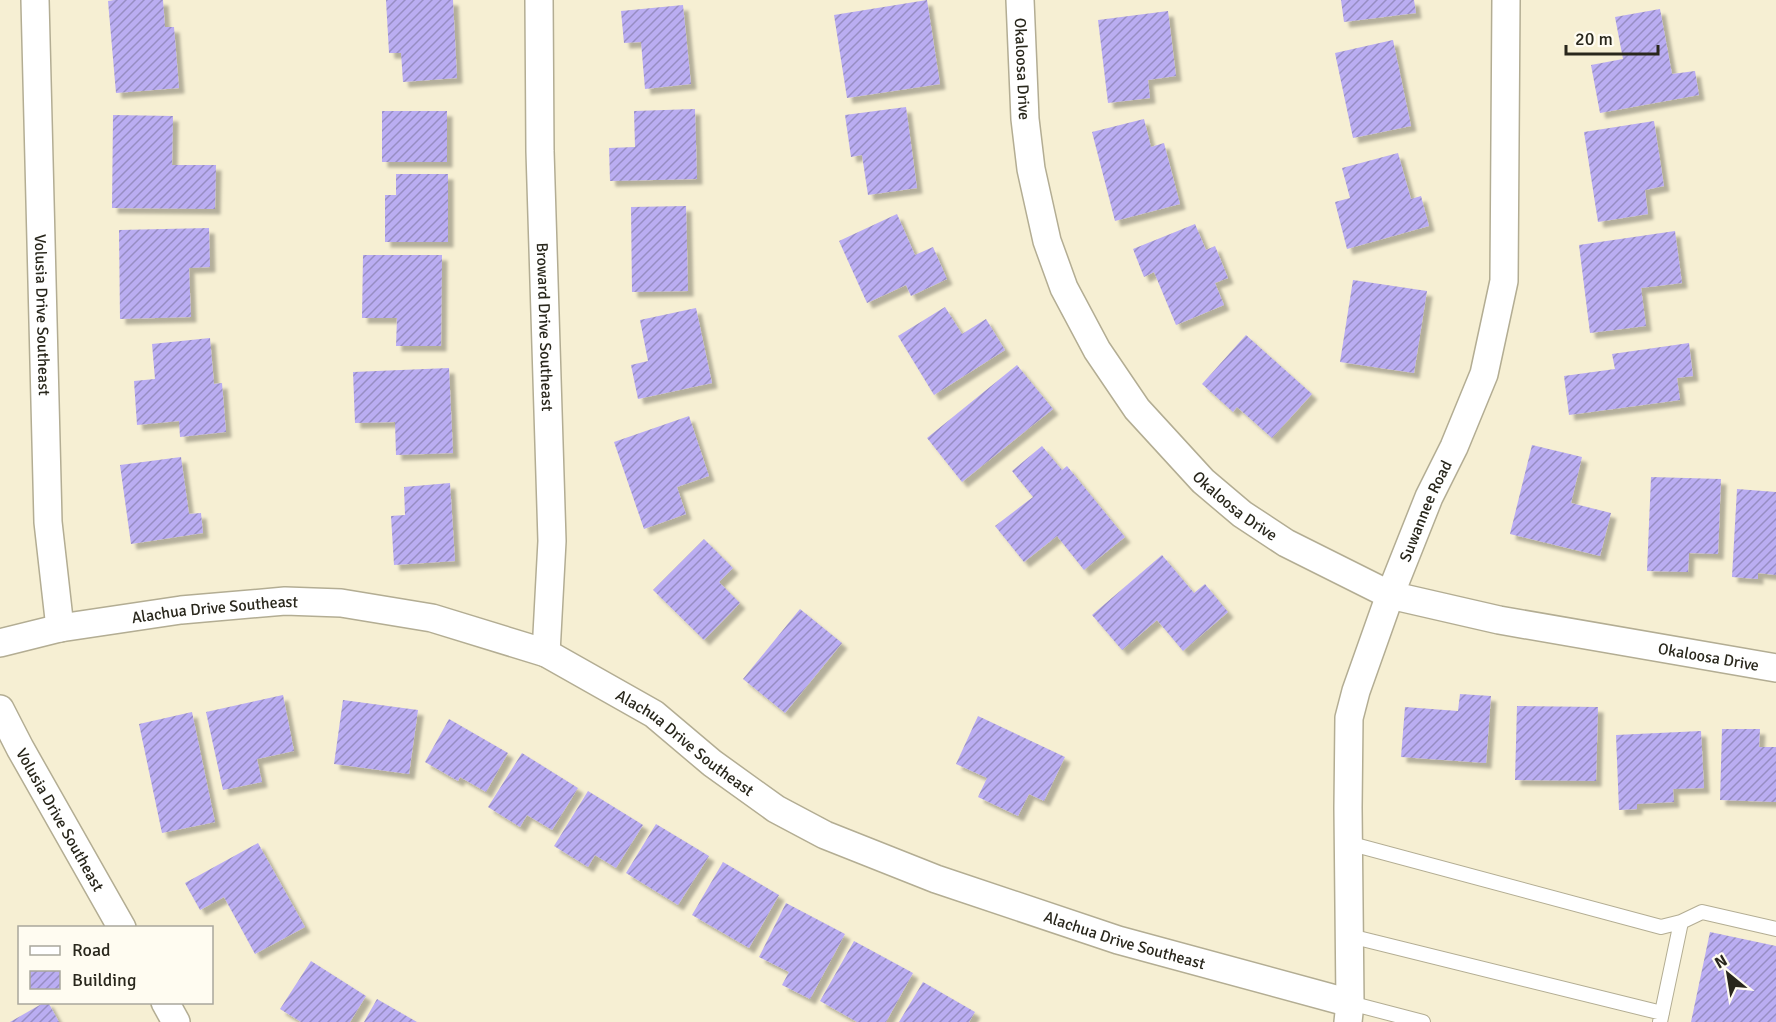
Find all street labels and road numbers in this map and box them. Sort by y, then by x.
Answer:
street label: Okaloosa Drive [1010,17,1034,121]
street label: Volusia Drive Southeast [30,234,54,396]
street label: Broward Drive Southeast [532,242,557,412]
street label: Suwannee Road [1395,457,1457,565]
street label: Okaloosa Drive [1188,467,1281,546]
street label: Alachua Drive Southeast [130,592,299,628]
street label: Okaloosa Drive [1656,639,1761,676]
street label: Alachua Drive Southeast [612,686,758,801]
street label: Volusia Drive Southeast [11,745,108,895]
street label: Alachua Drive Southeast [1041,907,1208,974]

